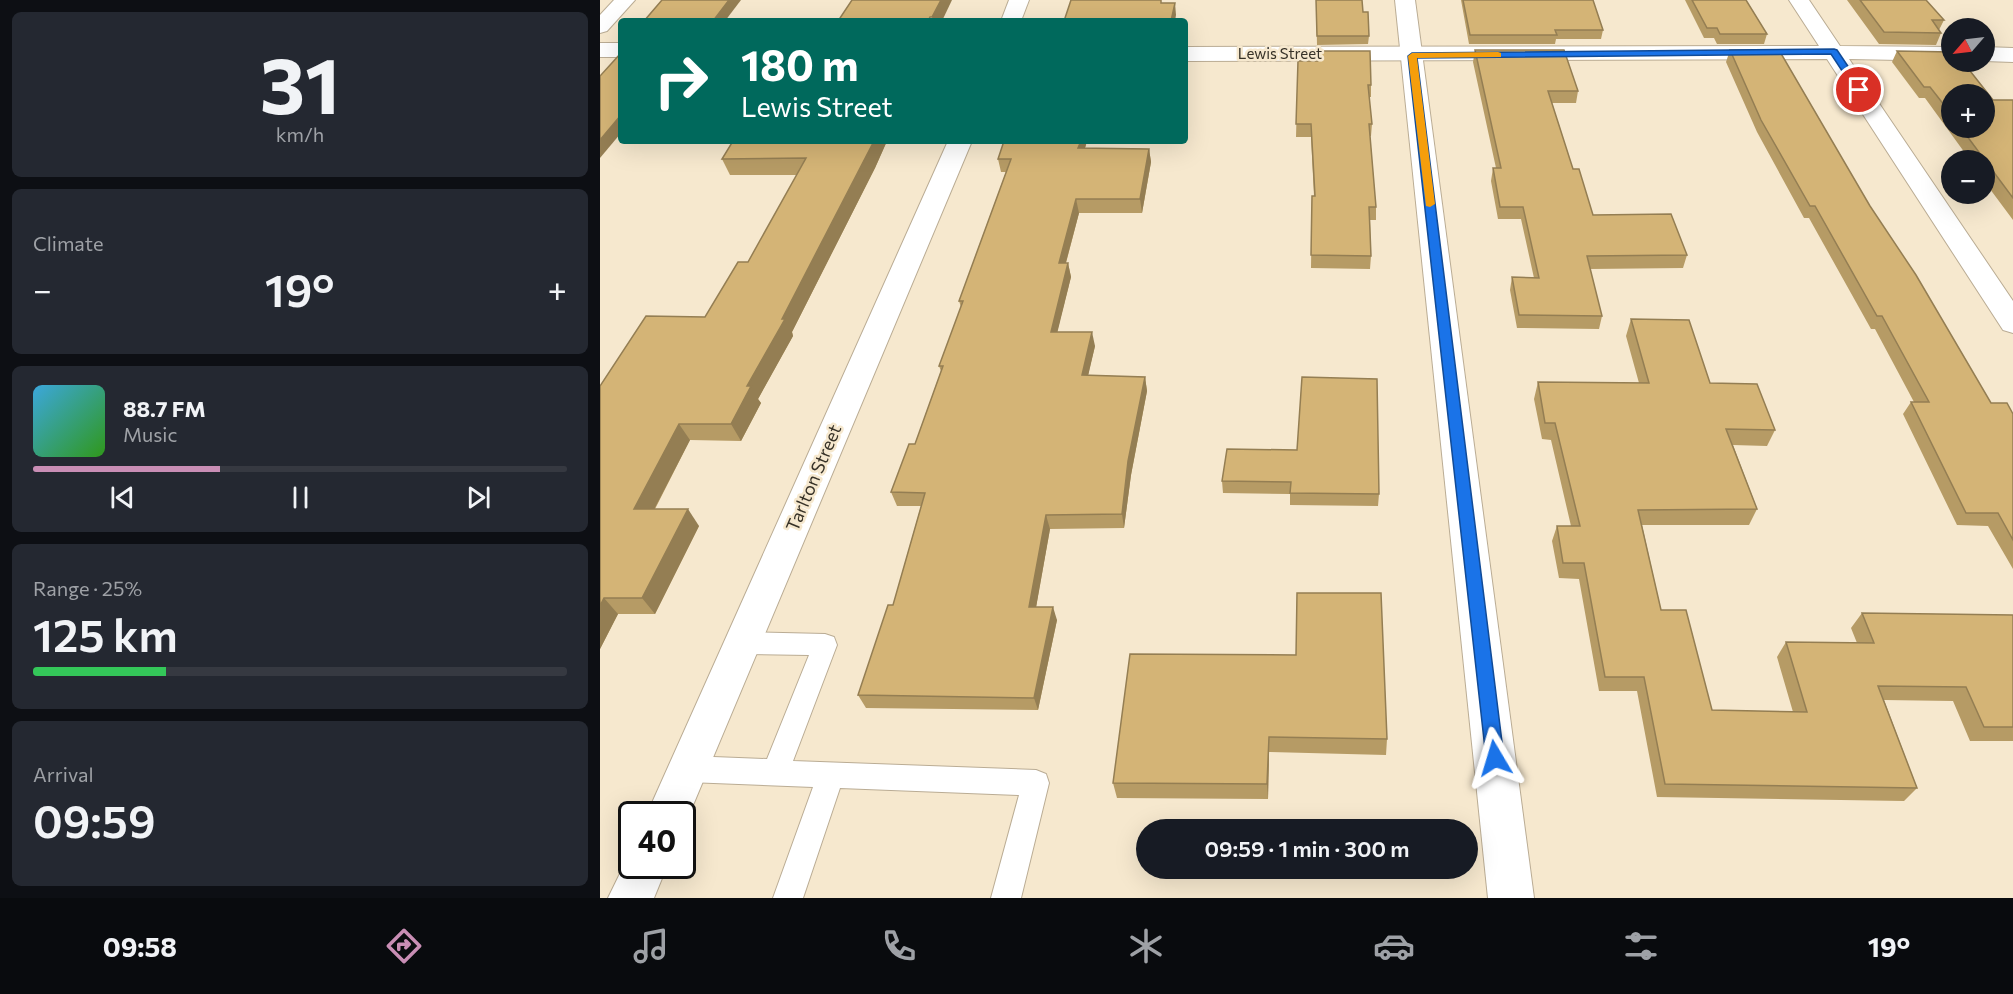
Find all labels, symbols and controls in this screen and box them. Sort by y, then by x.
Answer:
north arrow [1941,18,1995,72]
map controls [1941,18,1995,204]
text: 31 [260,35,340,130]
text: 180 m [741,38,859,90]
icon: right [642,42,720,120]
street label: Lewis Street [1238,44,1322,62]
pin [1833,64,1884,115]
icon: arrive [1842,73,1875,106]
button: + [1941,84,1995,138]
text: Lewis Street [741,90,893,123]
text: km/h [276,122,324,146]
button: − [1941,150,1995,204]
text: Climate [33,231,103,255]
text: 19° [265,261,334,316]
text: − [33,268,52,309]
text: + [548,268,567,309]
text: 88.7 FM [123,395,206,422]
street label: Tarlton Street [781,421,845,534]
text: Music [123,422,177,446]
icon: previous [106,481,139,514]
icon: pause [284,481,317,514]
icon: next [462,481,495,514]
text: Range · 25% [33,576,142,600]
text: 125 km [33,606,178,661]
position arrow [1463,726,1527,790]
text: Arrival [33,762,94,786]
text: 09:59 [33,792,156,847]
speed limit sign: 40 [618,801,696,879]
text: 09:59 · 1 min · 300 m [1205,835,1409,862]
icon: directions [383,925,425,967]
icon: music [630,925,672,967]
icon: phone [878,925,920,967]
icon: climate [1125,925,1167,967]
icon: car [1373,925,1415,967]
icon: filters [1620,925,1662,967]
text: 09:58 [103,930,177,963]
text: 19° [1868,930,1910,963]

